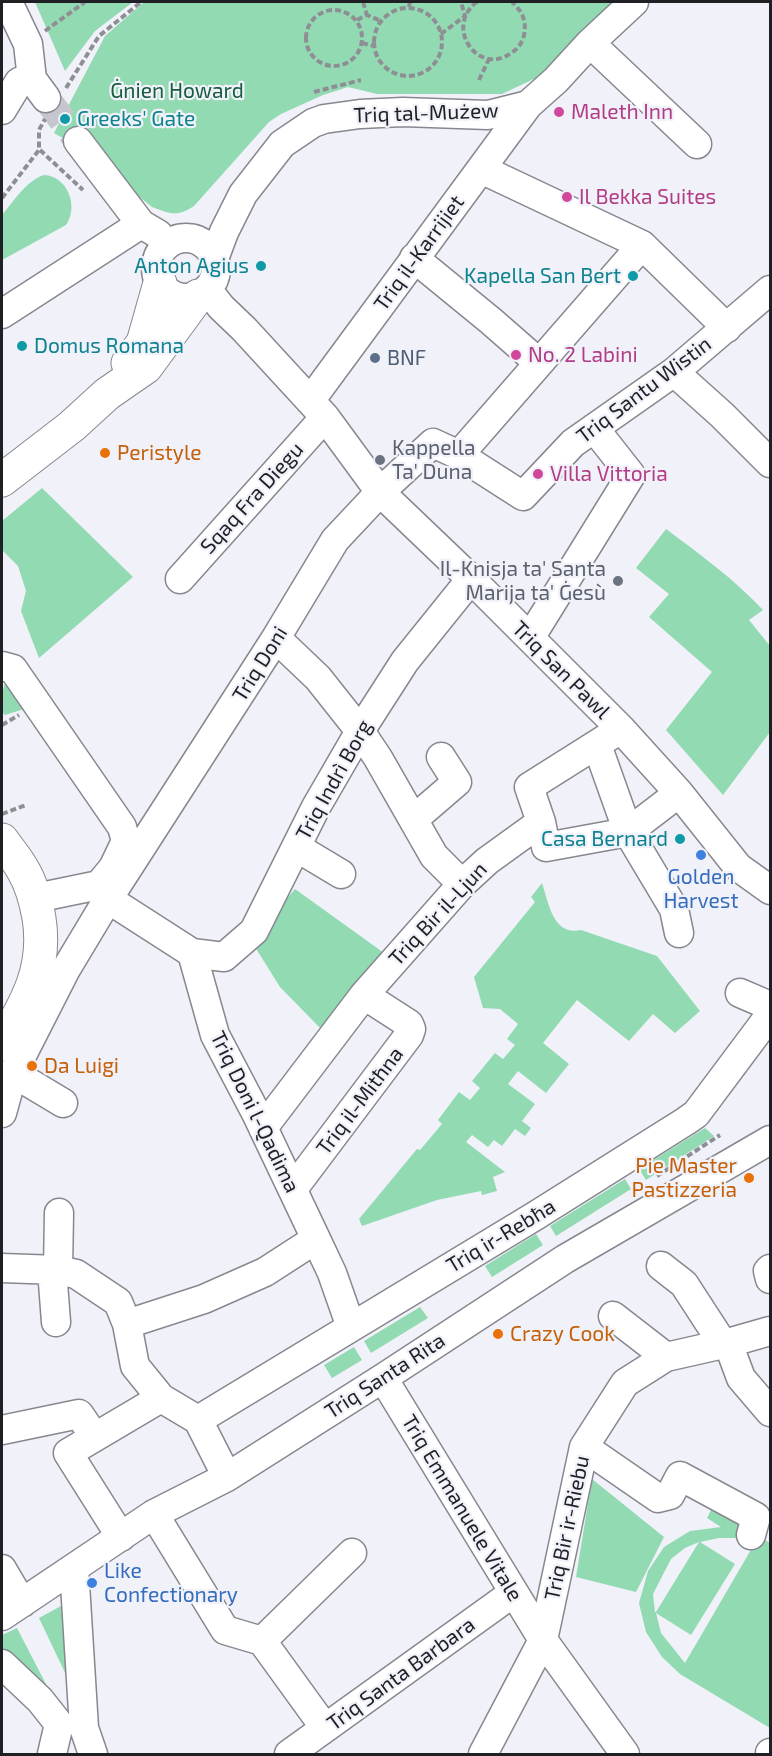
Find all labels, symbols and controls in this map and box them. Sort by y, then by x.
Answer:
park label: Ġnien Howard [110,78,244,104]
street label: Triq tal-Mużew [353,98,499,128]
place label: Maleth Inn [571,99,673,125]
marker: Maleth Inn [552,105,566,119]
place label: Greeks' Gate [77,106,195,132]
marker: Greeks' Gate [58,112,72,126]
place label: Il Bekka Suites [579,184,716,210]
street label: Triq il-Karrijiet [369,190,469,316]
marker: Il Bekka Suites [560,190,574,204]
place label: Anton Agius [134,253,249,279]
marker: Anton Agius [254,259,268,273]
place label: Kapella San Bert [464,263,621,289]
marker: Kapella San Bert [626,269,640,283]
street label: Triq Santu Wistin [572,331,716,449]
place label: Domus Romana [34,333,184,359]
marker: Domus Romana [15,339,29,353]
place label: No. 2 Labini [528,342,638,368]
place label: BNF [387,345,426,371]
marker: No. 2 Labini [509,348,523,362]
marker: BNF [368,351,382,365]
place label: Kappella Ta' Duna [392,435,476,485]
street label: Sqaq Fra Diegu [195,437,309,559]
place label: Peristyle [117,440,201,466]
marker: Peristyle [98,446,112,460]
marker: Kappella Ta' Duna [373,453,387,467]
place label: Villa Vittoria [550,461,668,487]
marker: Villa Vittoria [531,467,545,481]
place label: Il-Knisja ta' Santa Marija ta' Ġesù [440,556,606,606]
marker: Il-Knisja ta' Santa Marija ta' Ġesù [611,574,625,588]
street label: Triq San Pawl [507,616,615,724]
street label: Triq Doni [227,622,293,706]
street label: Triq Indrì Borg [291,715,377,845]
place label: Casa Bernard [541,826,668,852]
marker: Casa Bernard [673,832,687,846]
marker: Golden Harvest [694,848,708,862]
street label: Triq Bir il-Ljun [384,857,492,971]
place label: Golden Harvest [664,864,738,914]
street label: Triq Doni l-Qadima [205,1027,305,1197]
street label: Triq il-Mitħna [311,1042,409,1160]
place label: Da Luigi [44,1053,119,1079]
marker: Da Luigi [25,1059,39,1073]
place label: Pie Master Pastizzeria [631,1153,737,1203]
marker: Pie Master Pastizzeria [742,1171,756,1185]
street label: Triq ir-Rebħa [442,1194,560,1278]
place label: Crazy Cook [510,1321,615,1347]
marker: Crazy Cook [491,1327,505,1341]
street label: Triq Santa Rita [320,1328,450,1424]
street label: Triq Emmanuele Vitale [396,1410,528,1606]
street label: Triq Bir ir-Riebu [539,1453,595,1603]
place label: Like Confectionary [104,1558,238,1608]
marker: Like Confectionary [85,1576,99,1590]
street label: Triq Santa Barbara [322,1612,480,1736]

